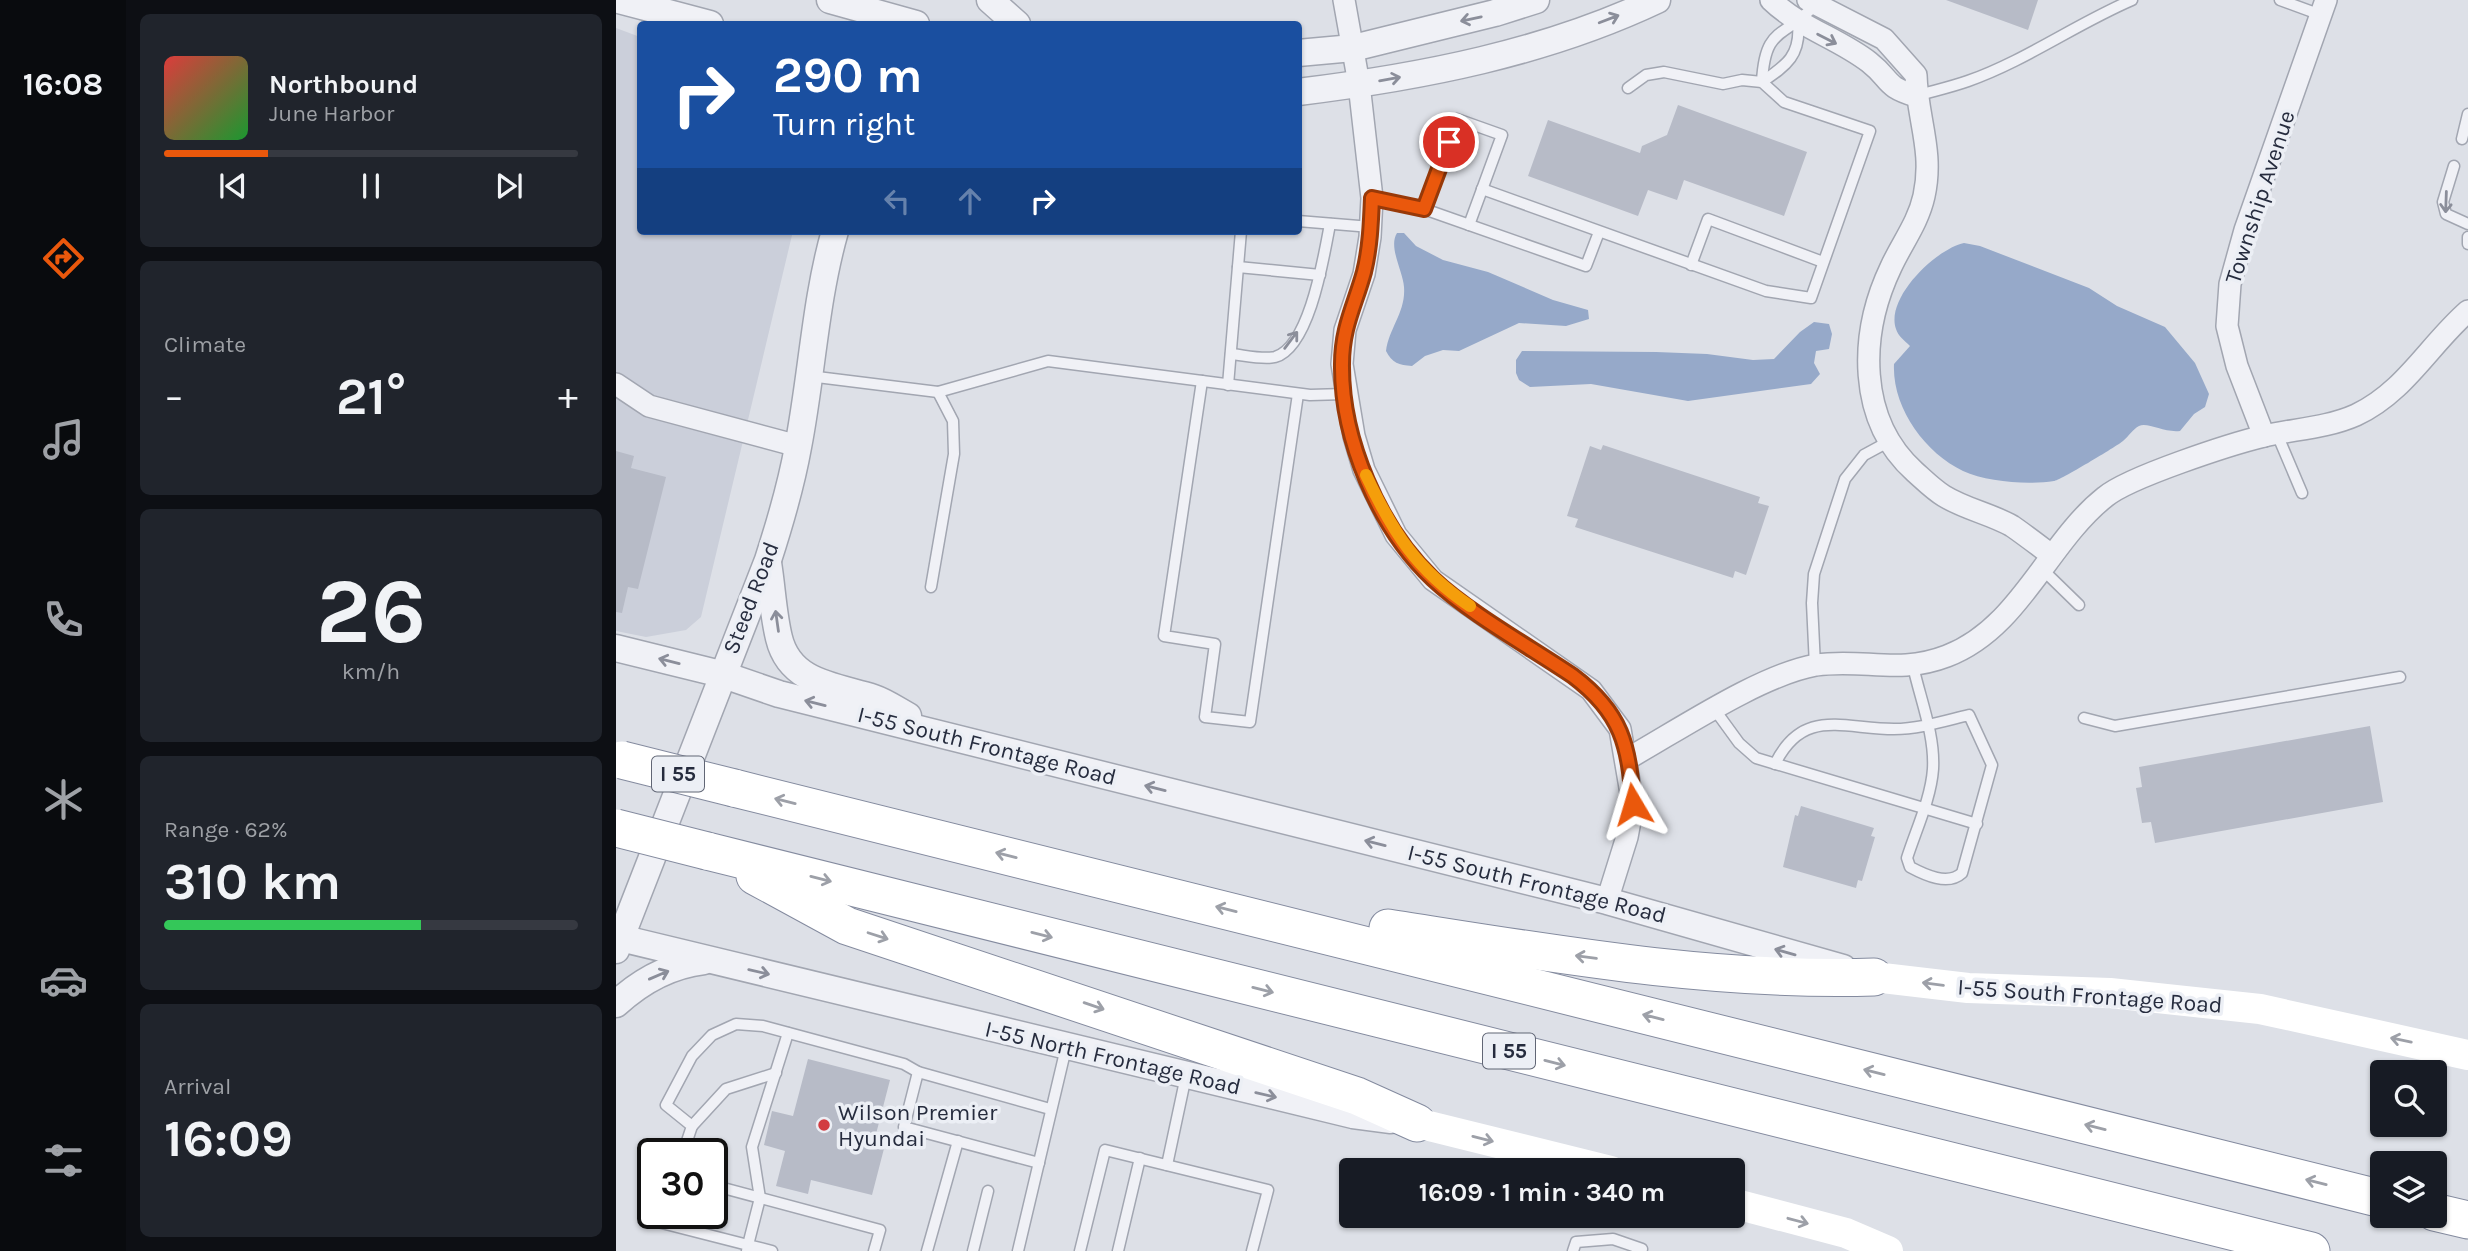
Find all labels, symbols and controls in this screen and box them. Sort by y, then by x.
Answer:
one-way arrow [1460,12,1483,26]
one-way arrow [1598,12,1620,24]
one-way arrow [1816,32,1837,46]
text: 290 m [773,47,922,104]
icon: right [658,49,749,140]
text: 16:08 [23,66,103,103]
text: Northbound [269,69,418,100]
one-way arrow [1378,71,1401,85]
text: June Harbor [269,100,394,127]
text: Turn right [773,106,915,143]
street label: Township Avenue [2219,107,2301,287]
pin [1419,112,1479,172]
icon: arrive [1430,123,1468,161]
icon: previous [214,167,252,205]
icon: pause [352,167,390,205]
icon: next [490,167,528,205]
icon: left [878,182,916,220]
icon: ahead [951,182,989,220]
icon: right [1024,182,1062,220]
one-way arrow [2440,190,2453,213]
icon: directions [39,234,88,283]
text: Climate [164,331,246,358]
one-way arrow [1284,332,1299,350]
text: 21° [336,366,406,427]
text: − [164,374,184,419]
text: + [558,374,578,419]
icon: music [39,415,88,464]
street label: Steed Road [717,538,785,658]
text: 26 [316,559,426,665]
icon: phone [39,595,88,644]
one-way arrow [770,611,783,633]
one-way arrow [658,654,681,667]
text: km/h [342,658,400,685]
one-way arrow [804,696,827,709]
street label: I-55 South Frontage Road [855,701,1119,791]
road number: I 55 [652,756,704,792]
position arrow [1596,767,1670,841]
icon: climate [39,775,88,824]
one-way arrow [1144,781,1167,794]
one-way arrow [774,793,797,807]
text: Range · 62% [164,816,288,843]
one-way arrow [1365,836,1387,849]
street label: I-55 South Frontage Road [1405,839,1669,929]
one-way arrow [995,848,1017,861]
text: 310 km [164,851,341,912]
one-way arrow [809,873,832,886]
one-way arrow [1215,902,1238,916]
one-way arrow [1030,928,1053,942]
one-way arrow [866,931,888,943]
one-way arrow [1774,944,1796,957]
one-way arrow [1576,951,1598,964]
icon: car [39,956,88,1005]
one-way arrow [747,966,770,980]
one-way arrow [648,967,669,980]
street label: I-55 South Frontage Road [1957,973,2223,1019]
one-way arrow [1923,978,1945,991]
one-way arrow [1251,984,1273,997]
one-way arrow [1083,1000,1105,1013]
one-way arrow [1643,1010,1665,1023]
street label: I-55 North Frontage Road [982,1015,1244,1101]
one-way arrow [2390,1033,2413,1047]
road number: I 55 [1483,1034,1535,1068]
one-way arrow [1543,1057,1565,1070]
map controls [2370,1060,2447,1228]
button: search [2370,1060,2447,1137]
one-way arrow [1863,1065,1886,1078]
text: Arrival [164,1073,231,1100]
one-way arrow [1254,1089,1277,1102]
place label: Wilson Premier Hyundai [838,1099,998,1152]
text: 16:09 [164,1108,293,1169]
marker: Wilson Premier Hyundai [816,1117,832,1133]
one-way arrow [2084,1120,2107,1133]
one-way arrow [1471,1133,1494,1146]
icon: filters [39,1136,88,1185]
speed limit sign: 30 [637,1138,728,1229]
button: layers [2370,1151,2447,1228]
one-way arrow [2305,1175,2327,1188]
text: 16:09 · 1 min · 340 m [1419,1177,1665,1208]
one-way arrow [1787,1215,1809,1228]

